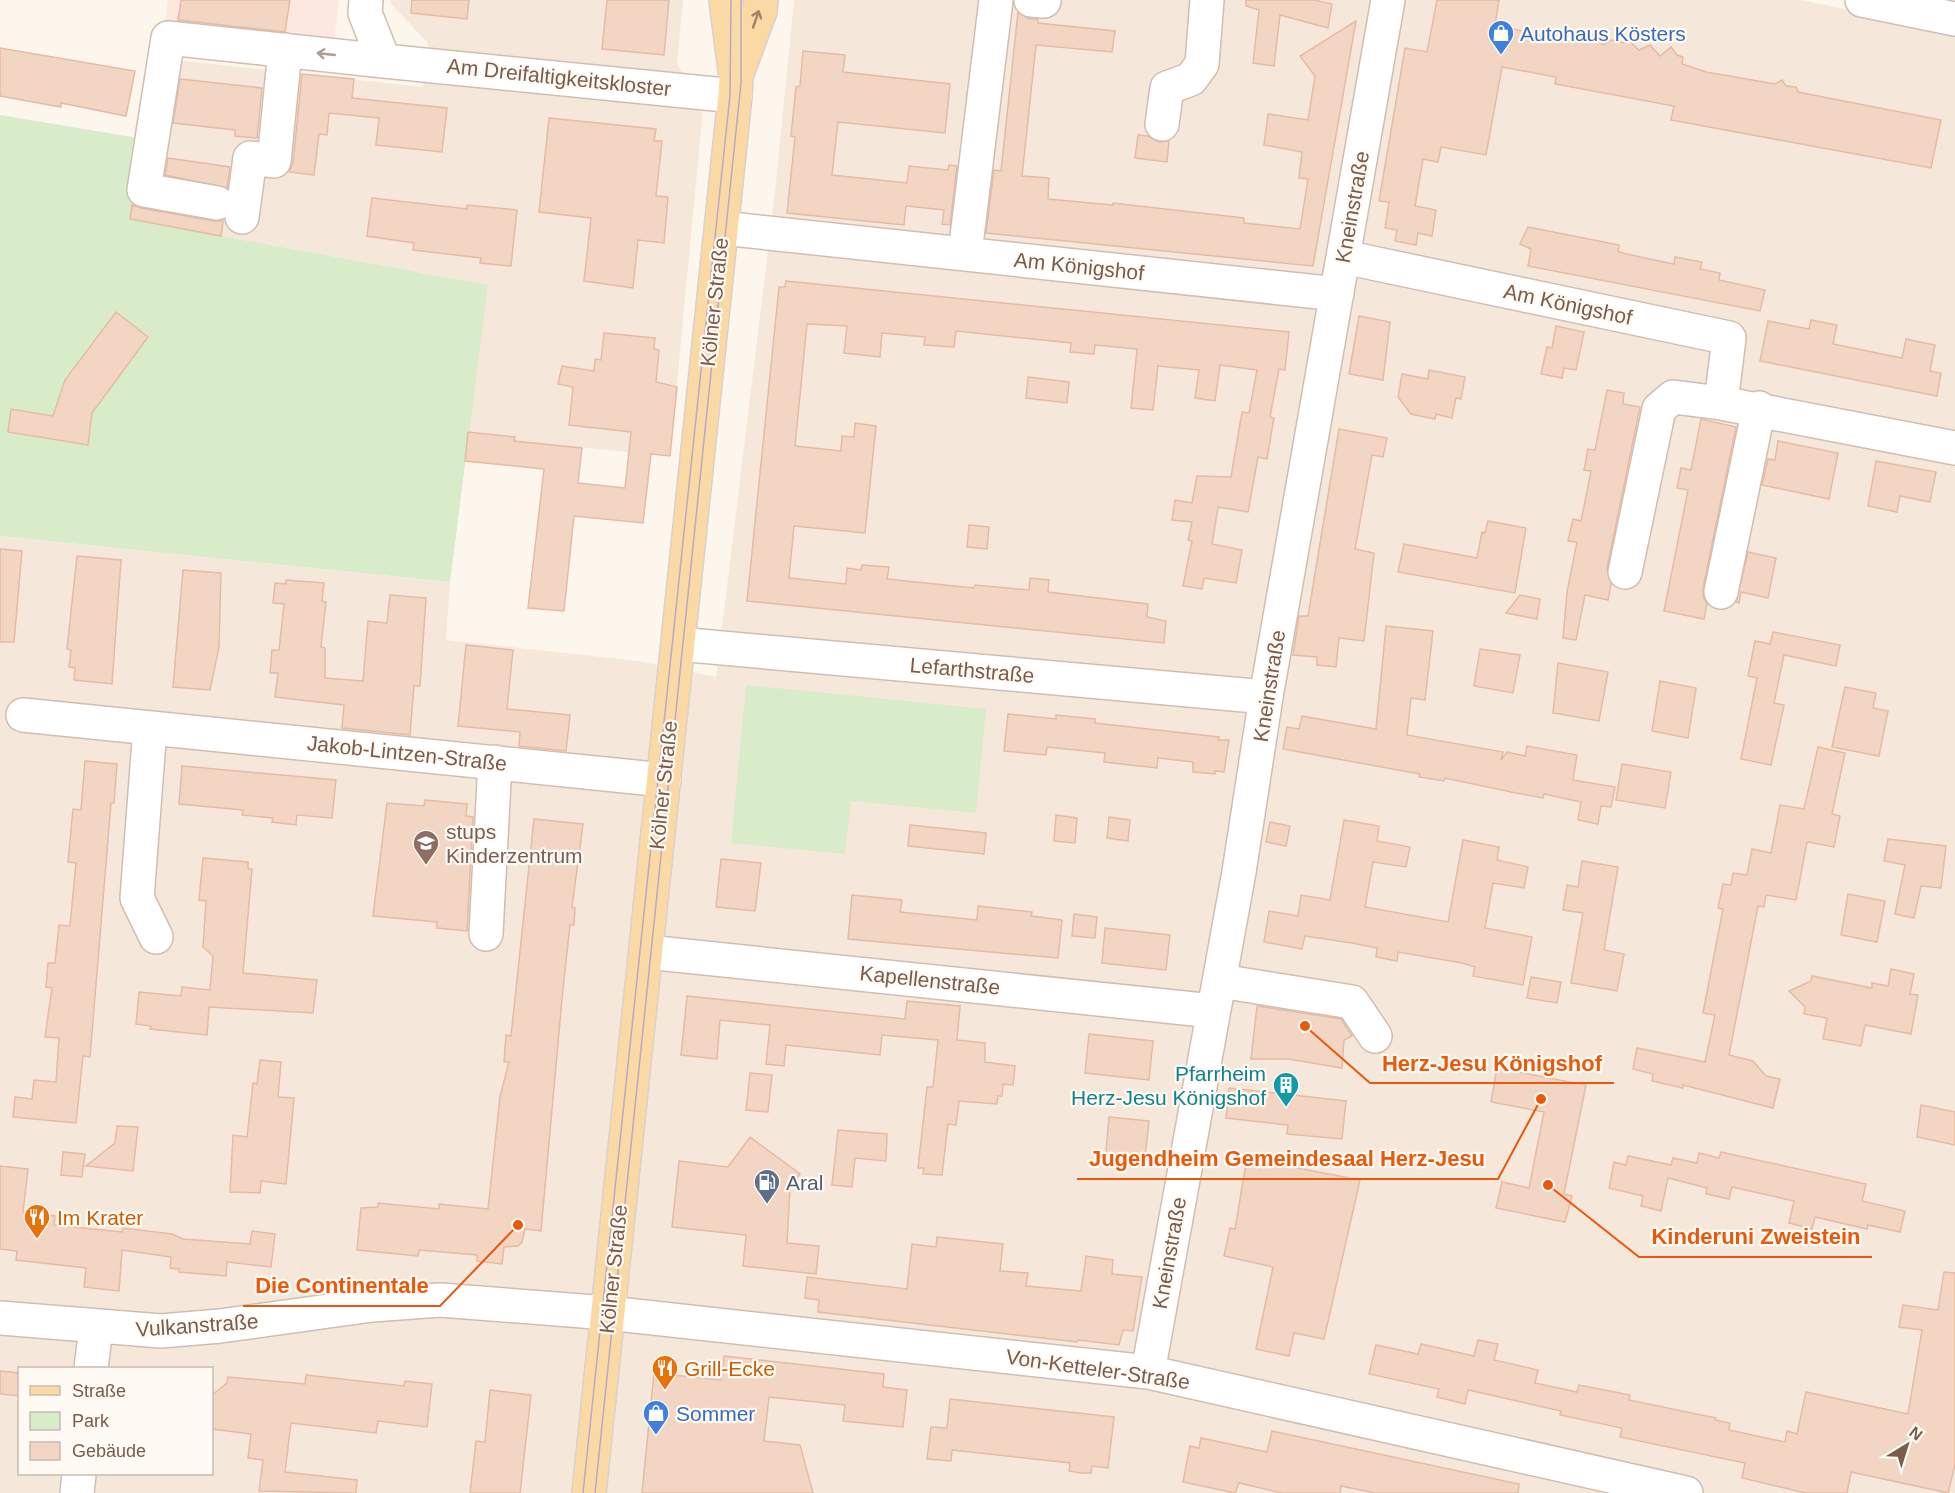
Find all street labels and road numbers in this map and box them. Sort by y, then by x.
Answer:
street label: Am Dreifaltigkeitskloster [446,54,672,100]
street label: Kneinstraße [1331,149,1373,265]
street label: Kölner Straße [696,236,732,368]
street label: Am Königshof [1013,248,1145,284]
street label: Am Königshof [1502,279,1634,329]
street label: Kneinstraße [1249,628,1289,744]
street label: Lefarthstraße [909,653,1035,687]
street label: Kölner Straße [645,719,681,851]
street label: Jakob-Lintzen-Straße [306,731,508,775]
street label: Kapellenstraße [859,961,1001,999]
street label: Kneinstraße [1148,1195,1190,1311]
street label: Kölner Straße [595,1203,631,1335]
street label: Vulkanstraße [135,1309,259,1341]
street label: Von-Ketteler-Straße [1005,1345,1191,1393]

